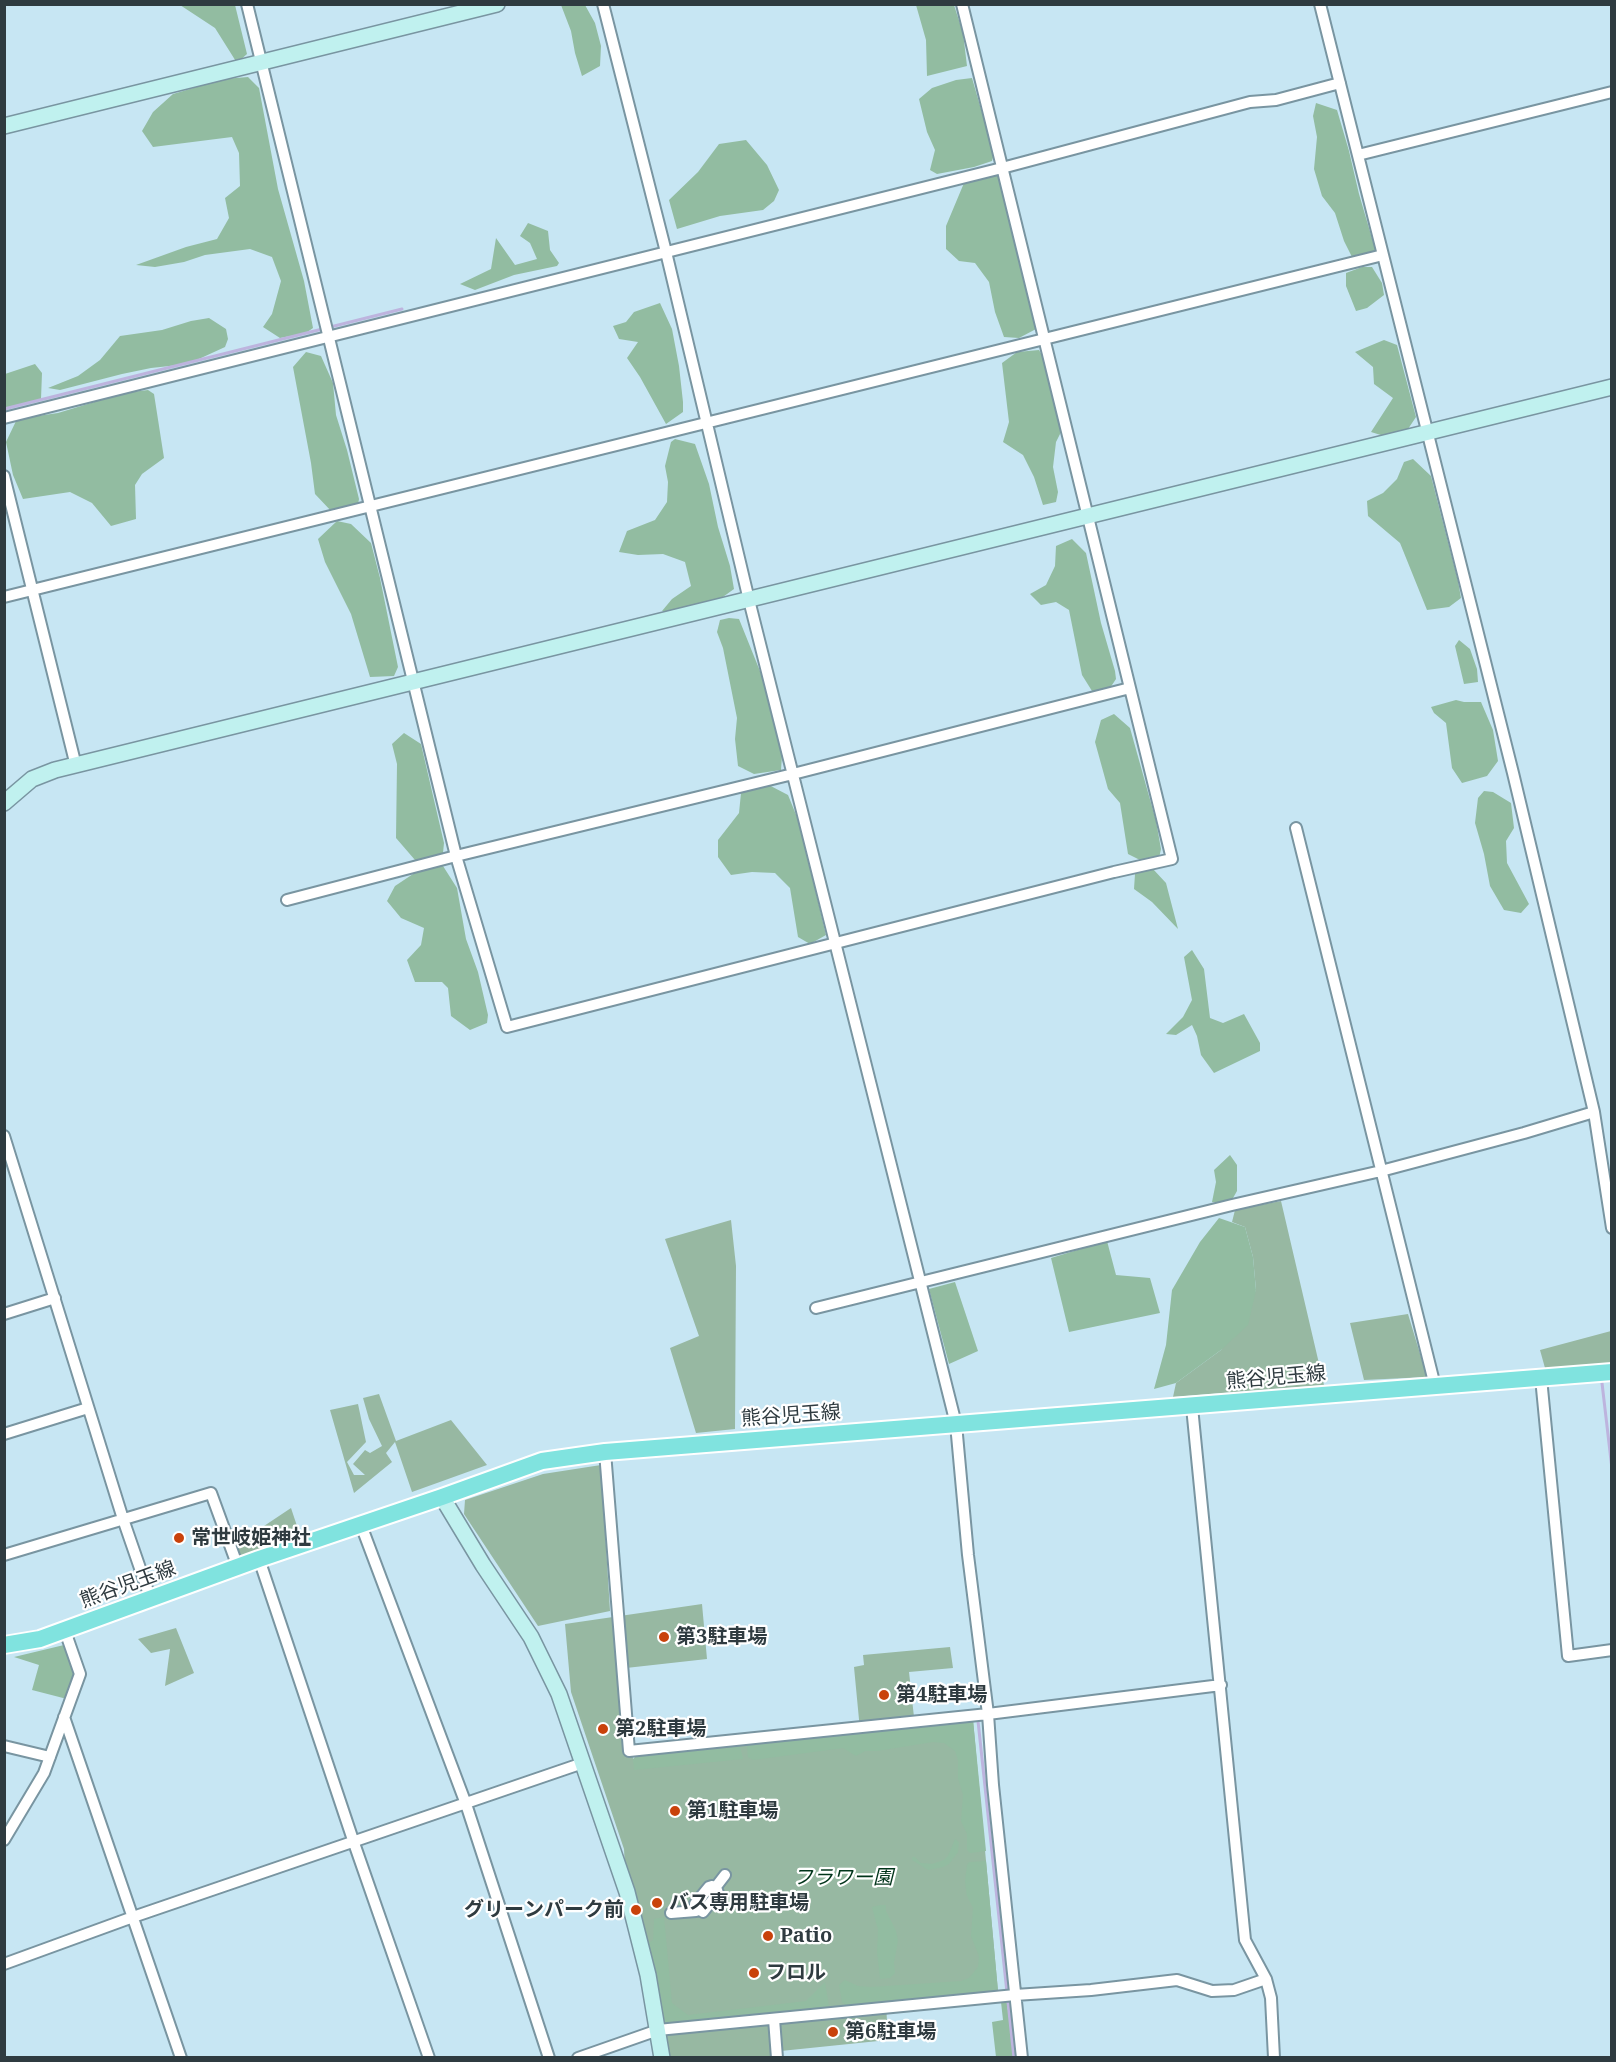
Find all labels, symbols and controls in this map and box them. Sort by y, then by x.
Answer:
street label: 熊谷児玉線 [1225,1362,1327,1394]
street label: 熊谷児玉線 [740,1401,842,1431]
place label: 常世岐姫神社 [191,1526,311,1550]
marker: 常世岐姫神社 [172,1531,186,1545]
street label: 熊谷児玉線 [77,1557,179,1613]
place label: 第3駐車場 [676,1625,767,1649]
marker: 第3駐車場 [657,1630,671,1644]
place label: 第4駐車場 [896,1683,987,1707]
marker: 第4駐車場 [877,1688,891,1702]
place label: 第2駐車場 [615,1717,706,1741]
marker: 第2駐車場 [596,1722,610,1736]
place label: 第1駐車場 [687,1799,778,1823]
marker: 第1駐車場 [668,1804,682,1818]
park label: フラワー園 [793,1866,893,1890]
place label: バス専用駐車場 [669,1891,809,1915]
marker: バス専用駐車場 [650,1896,664,1910]
place label: グリーンパーク前 [464,1898,624,1922]
marker: グリーンパーク前 [629,1903,643,1917]
place label: Patio [780,1924,832,1948]
marker: Patio [761,1929,775,1943]
place label: フロル [766,1961,826,1985]
marker: フロル [747,1966,761,1980]
place label: 第6駐車場 [845,2020,936,2044]
marker: 第6駐車場 [826,2025,840,2039]

